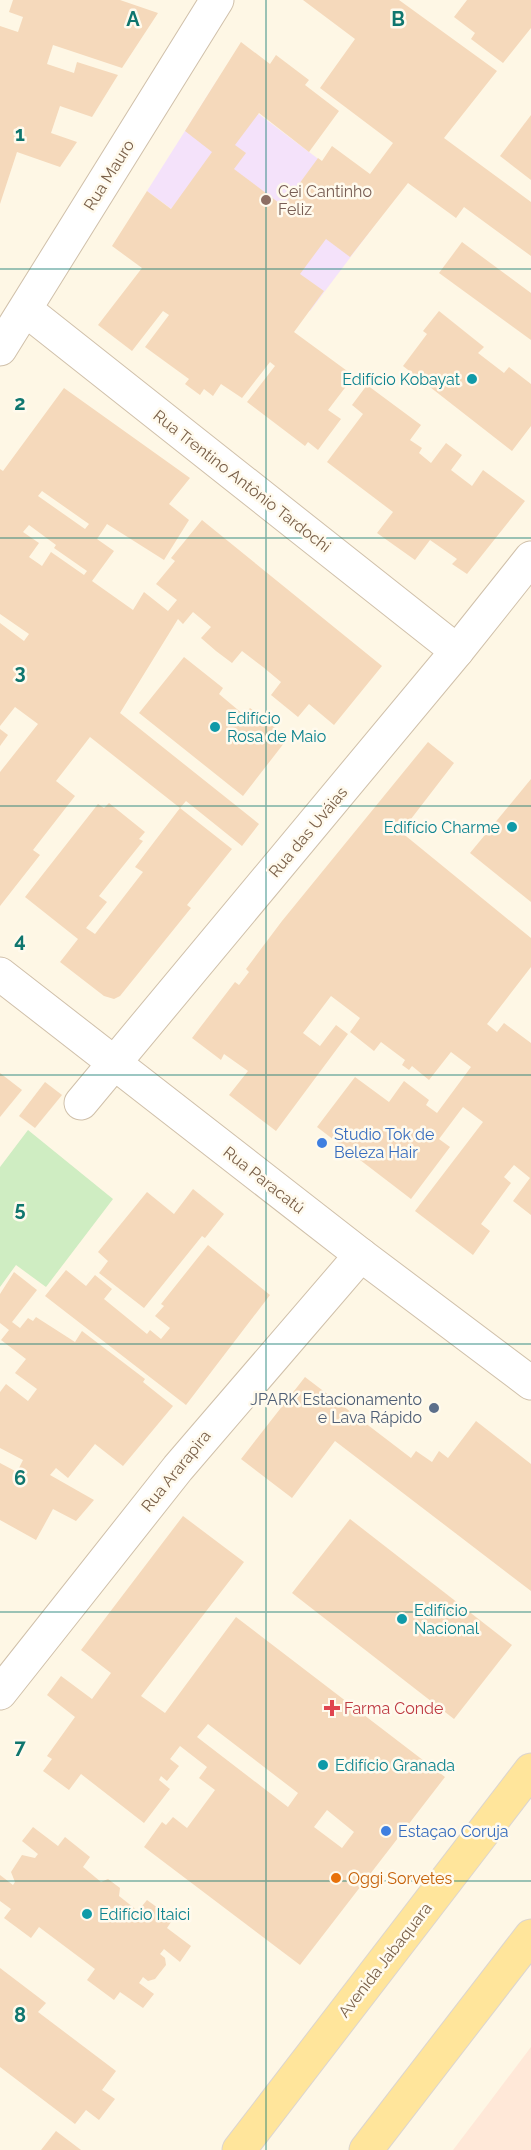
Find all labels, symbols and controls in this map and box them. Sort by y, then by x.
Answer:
text: A [126,7,140,31]
text: B [391,7,405,31]
text: 1 [15,122,25,146]
street label: Rua Mauro [80,136,138,214]
place label: Cei Cantinho Feliz [278,182,372,219]
marker: Cei Cantinho Feliz [259,193,273,207]
place label: Edifício Kobayat [342,370,461,389]
marker: Edifício Kobayat [465,372,479,386]
text: 2 [14,391,26,415]
street label: Rua Trentino Antônio Tardochi [150,406,334,556]
text: 3 [14,660,26,684]
place label: Edifício Rosa de Maio [227,709,326,746]
marker: Edifício Rosa de Maio [208,720,222,734]
street label: Rua das Uváias [265,783,351,881]
place label: Edifício Charme [384,818,500,837]
marker: Edifício Charme [505,820,519,834]
text: 4 [14,928,26,952]
place label: Studio Tok de Beleza Hair [334,1125,434,1162]
marker: Studio Tok de Beleza Hair [315,1136,329,1150]
street label: Rua Paracatú [220,1142,308,1218]
text: 5 [14,1197,26,1221]
place label: JPARK Estacionamento e Lava Rápido [250,1390,422,1427]
marker: JPARK Estacionamento e Lava Rápido [427,1401,441,1415]
street label: Rua Ararapira [137,1426,215,1516]
text: 6 [14,1466,26,1490]
place label: Edifício Nacional [414,1601,480,1638]
marker: Edifício Nacional [395,1612,409,1626]
place label: Farma Conde [344,1699,443,1718]
marker: Farma Conde [325,1701,339,1715]
text: 7 [14,1735,26,1759]
place label: Edifício Granada [335,1756,455,1775]
marker: Edifício Granada [316,1758,330,1772]
place label: Estaçao Coruja [398,1822,509,1841]
marker: Estaçao Coruja [379,1824,393,1838]
place label: Oggi Sorvetes [348,1869,452,1888]
marker: Oggi Sorvetes [329,1871,343,1885]
street label: Avenida Jabaquara [334,1899,436,2021]
place label: Edifício Itaici [99,1905,190,1924]
marker: Edifício Itaici [80,1907,94,1921]
text: 8 [14,2003,26,2027]

